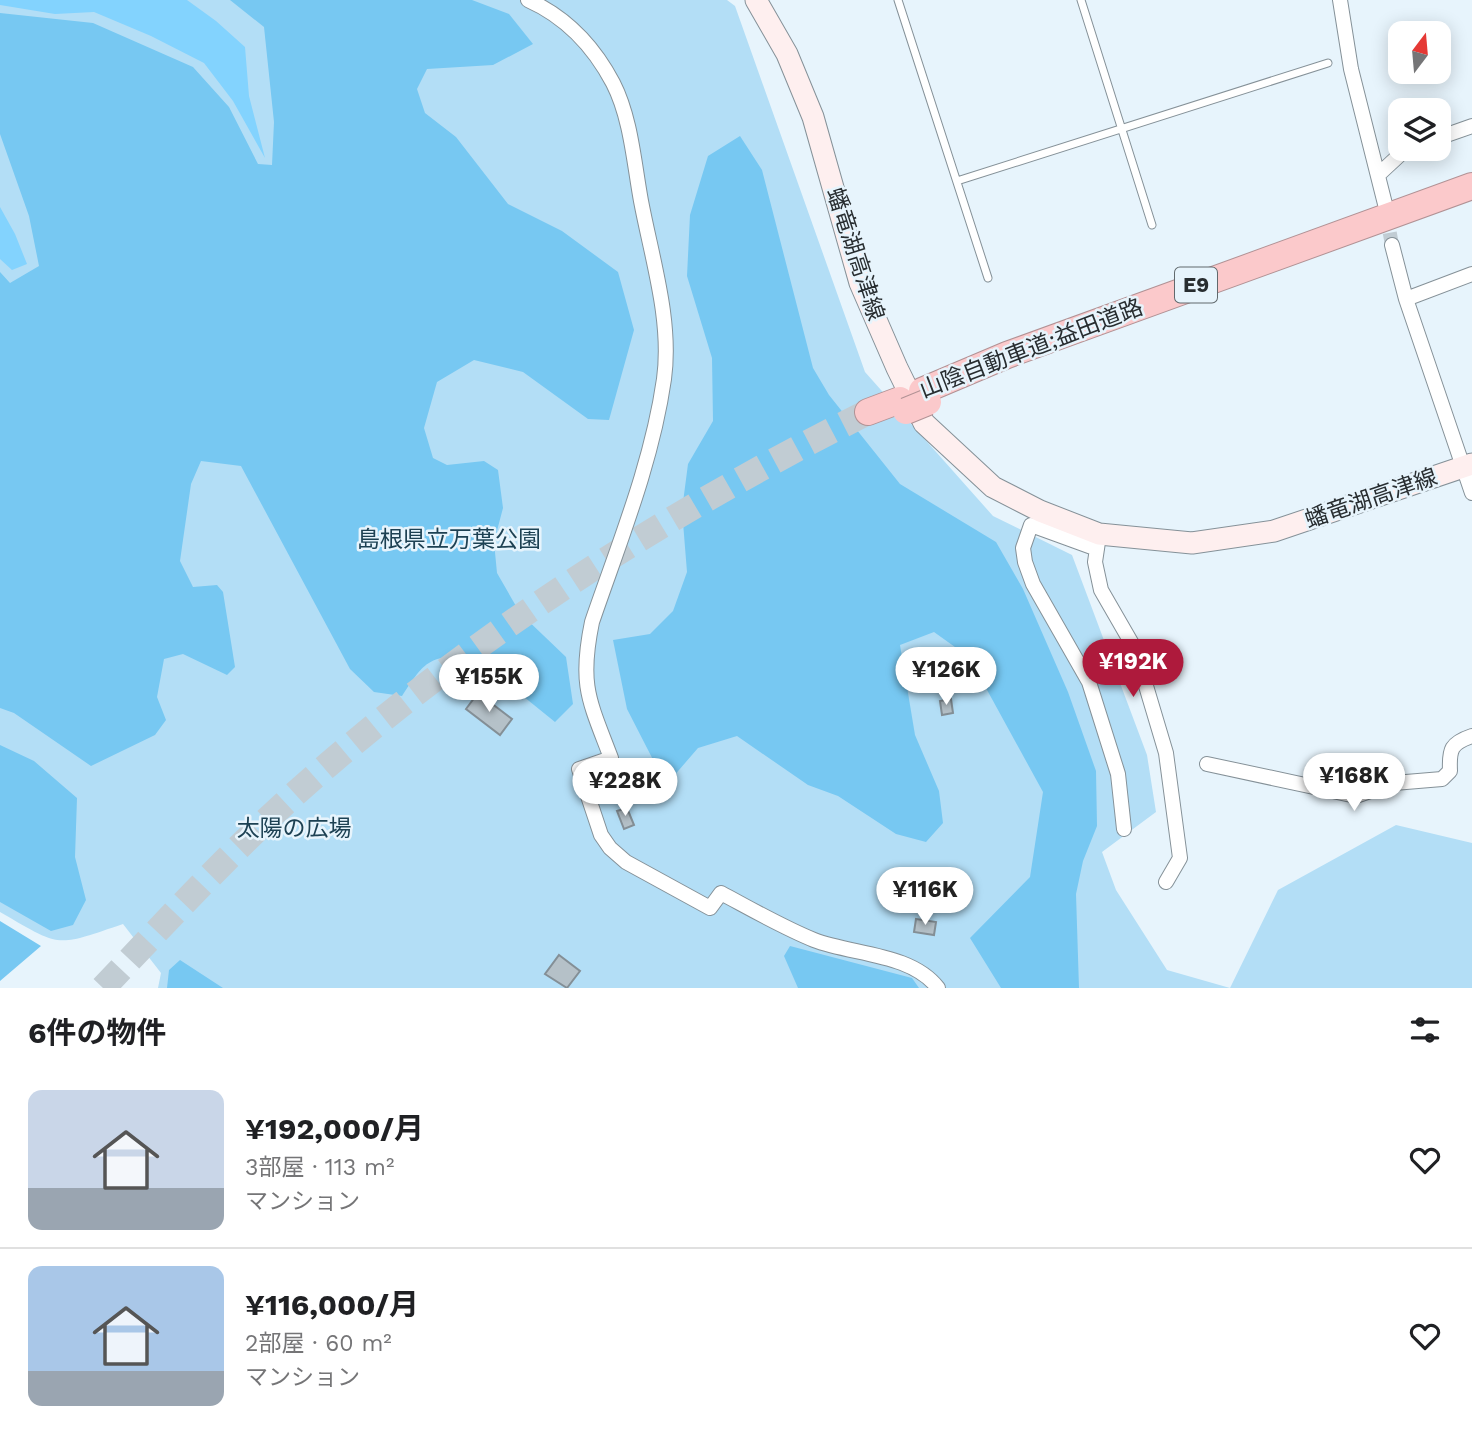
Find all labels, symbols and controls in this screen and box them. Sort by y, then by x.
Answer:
north arrow [1388,21,1451,84]
map controls [1388,21,1451,161]
button: layers [1388,98,1451,161]
street label: 蟠竜湖高津線 [821,184,890,324]
road number: E9 [1175,268,1217,302]
street label: 山陰自動車道;益田道路 [916,293,1147,404]
street label: 蟠竜湖高津線 [1302,463,1441,534]
park label: 島根県立万葉公園 [357,526,541,553]
pin: ¥192K [1084,640,1182,699]
pin: ¥126K [897,648,995,707]
text: ¥192K [1098,648,1168,675]
pin: ¥155K [440,654,538,714]
text: ¥126K [911,656,981,683]
text: ¥155K [455,663,523,690]
pin: ¥168K [1305,754,1403,813]
pin: ¥228K [576,758,674,818]
text: ¥168K [1319,762,1389,789]
text: ¥228K [588,767,662,794]
park label: 太陽の広場 [237,815,352,842]
pin: ¥116K [876,867,974,927]
text: ¥116K [892,876,958,903]
icon: filters [1406,1011,1444,1049]
text: 6件の物件 [28,1015,166,1050]
text: ¥192,000/月 [245,1111,424,1146]
icon: home [84,1118,168,1202]
icon: heart [1406,1141,1444,1179]
text: 3部屋 · 113 m² [245,1154,394,1181]
text: マンション [245,1188,360,1215]
text: ¥116,000/月 [245,1287,419,1322]
icon: home [84,1294,168,1378]
icon: heart [1406,1317,1444,1355]
text: 2部屋 · 60 m² [245,1330,392,1357]
text: マンション [245,1364,360,1391]

